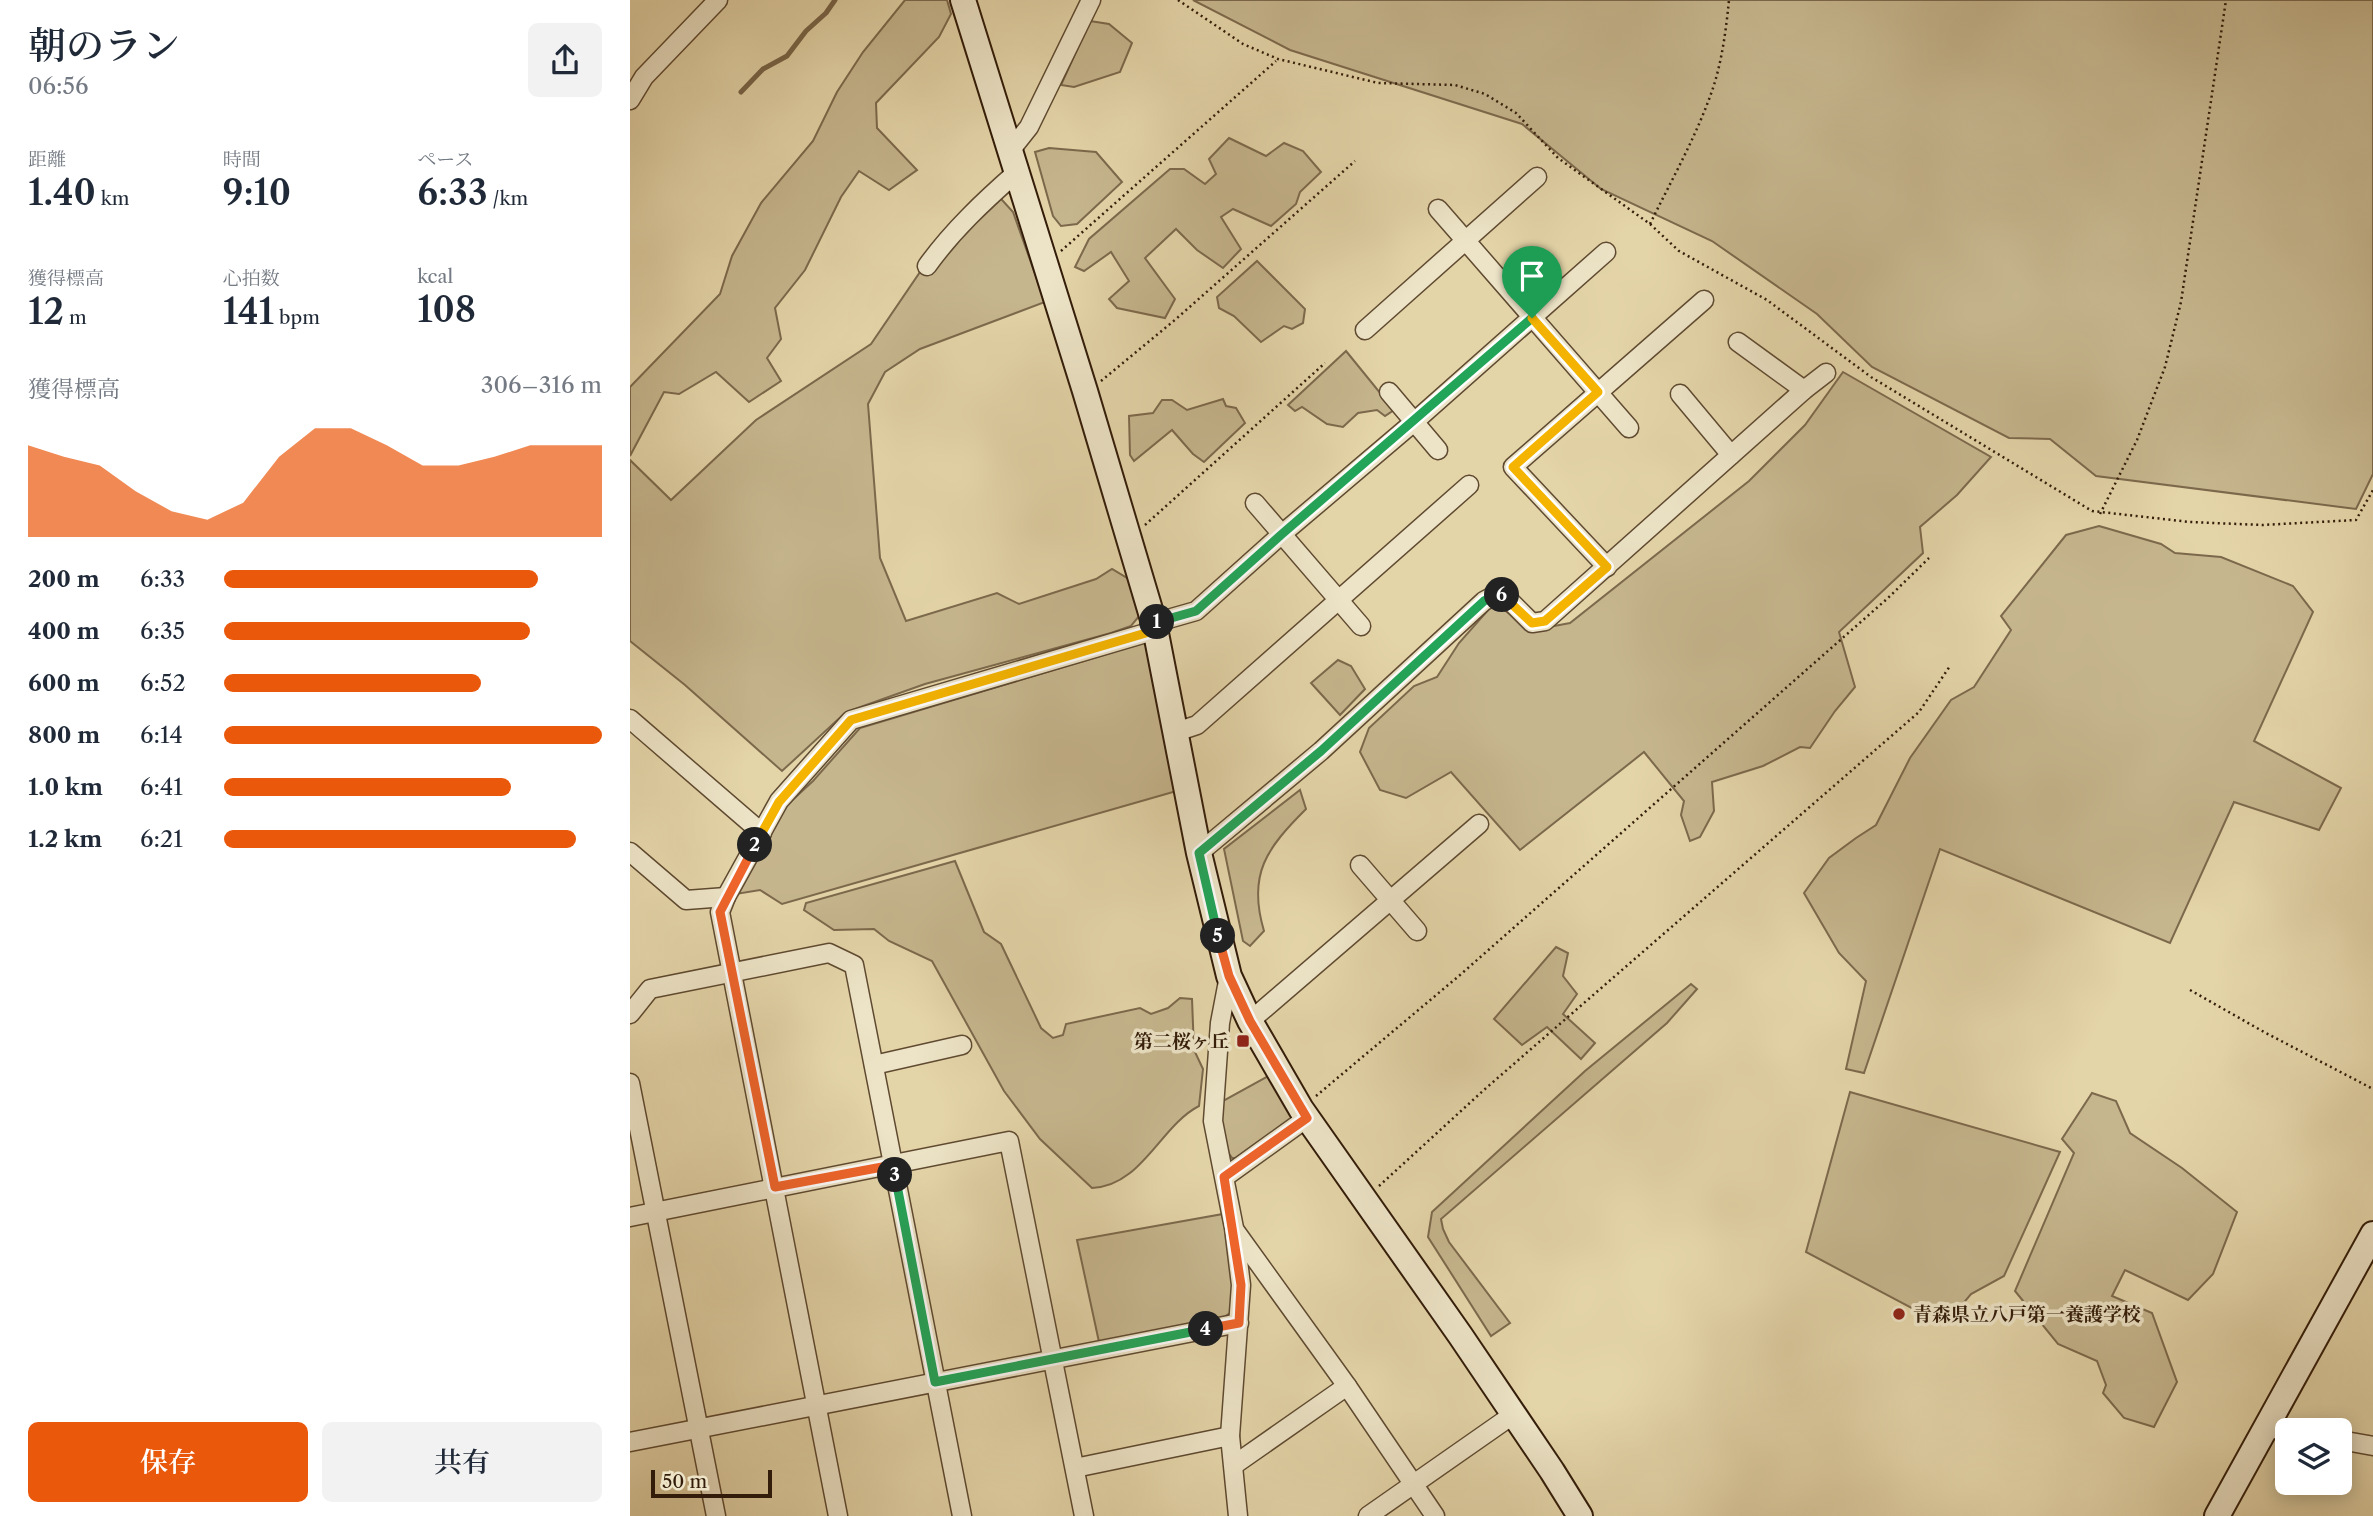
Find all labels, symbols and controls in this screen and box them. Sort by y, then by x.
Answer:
text: 朝のラン [28,22,180,69]
button: share [528,23,602,97]
text: 06:56 [28,72,88,100]
text: 距離 [28,148,66,171]
text: 時間 [223,148,261,171]
text: ペース [417,148,473,171]
text: 1.40 [28,171,96,214]
text: 9:10 [223,171,291,214]
text: 6:33 [417,171,488,214]
text: km [96,187,130,210]
text: /km [488,187,528,210]
pin [1502,246,1562,318]
icon: arrive [1513,257,1551,295]
text: kcal [417,265,453,288]
text: 獲得標高 [28,267,104,290]
text: 心拍数 [223,267,280,290]
text: 108 [417,288,476,331]
text: 12 [28,290,64,333]
text: 141 [223,290,274,333]
text: m [64,306,87,329]
text: bpm [274,306,320,329]
text: 306–316 m [481,371,602,399]
text: 獲得標高 [28,375,120,403]
text: 200 m [28,565,100,593]
text: 6:33 [140,565,185,593]
pin: 6 [1484,578,1520,612]
text: 6 [1496,583,1507,606]
pin: 1 [1140,604,1174,640]
text: 1 [1152,610,1161,633]
text: 400 m [28,617,100,645]
text: 6:35 [140,617,185,645]
text: 600 m [28,669,100,697]
text: 6:52 [140,669,186,697]
text: 800 m [28,721,100,749]
text: 6:14 [140,721,183,749]
text: 1.0 km [28,773,103,801]
text: 6:41 [140,773,183,801]
text: 1.2 km [28,825,102,853]
text: 6:21 [140,825,183,853]
pin: 2 [738,828,772,862]
text: 2 [749,833,760,856]
pin: 5 [1200,918,1236,954]
text: 5 [1212,924,1223,947]
place label: 第二桜ヶ丘 [1134,1030,1229,1053]
marker: 第二桜ヶ丘 [1235,1033,1251,1049]
pin: 3 [877,1158,912,1192]
text: 3 [889,1163,900,1186]
place label: 青森県立八戸第一養護学校 [1913,1303,2141,1326]
marker: 青森県立八戸第一養護学校 [1891,1306,1907,1322]
pin: 4 [1188,1312,1224,1346]
text: 4 [1200,1317,1211,1340]
map controls [2275,1418,2352,1495]
button: layers [2275,1418,2352,1495]
button: 保存 [28,1422,308,1502]
button: 共有 [322,1422,602,1502]
scale bar [651,1467,772,1499]
text: 50 m [662,1470,707,1493]

